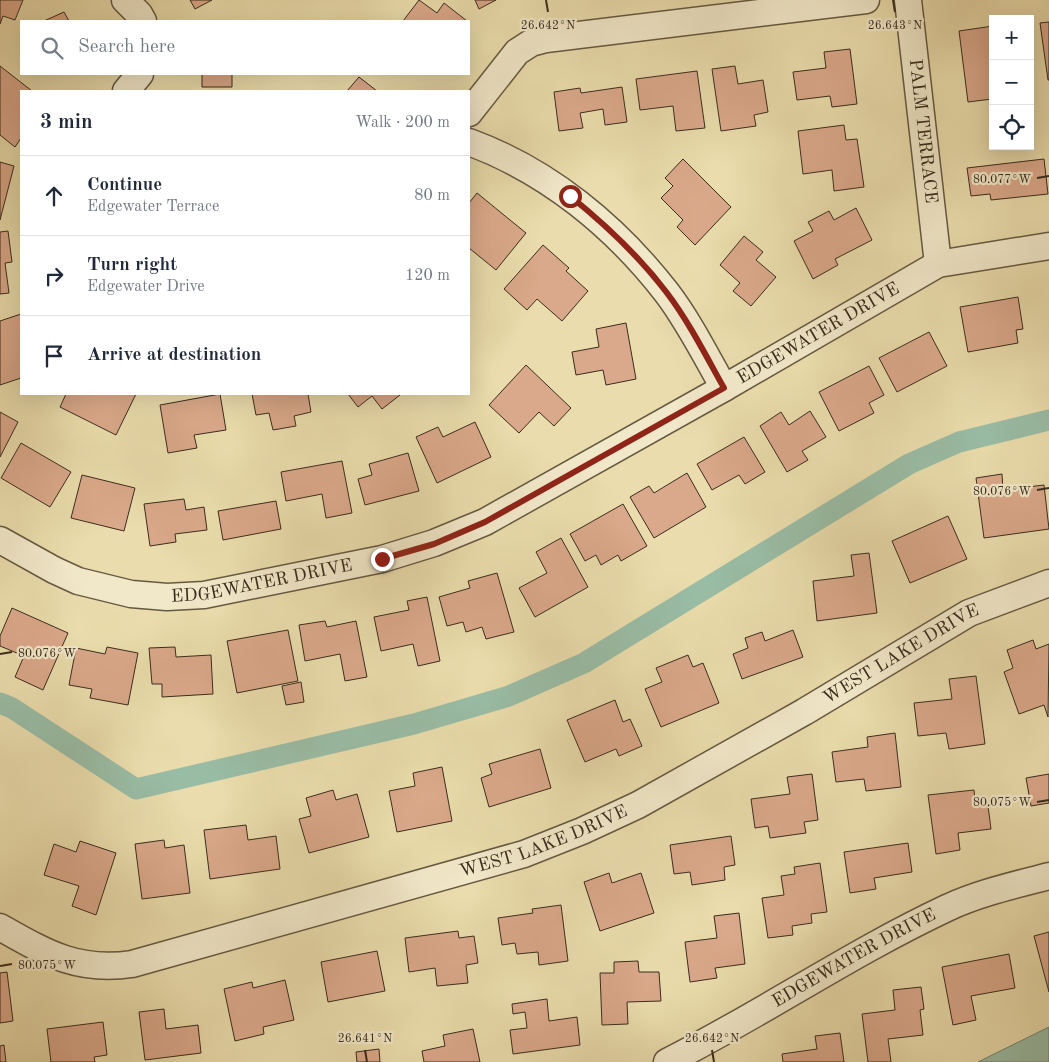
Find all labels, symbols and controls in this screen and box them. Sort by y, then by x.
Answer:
map controls [989,15,1034,150]
button: + [989,15,1034,60]
search box [20,20,470,75]
text: 26.642°N [521,20,575,32]
text: 26.643°N [868,20,922,32]
icon: search [38,34,66,62]
text: Search here [78,38,175,57]
street label: PALM TERRACE [906,58,940,204]
button: − [989,60,1034,105]
button: locate [989,105,1034,150]
text: 3 min [40,112,93,133]
text: Walk · 200 m [355,115,450,131]
text: 80.077°W [973,174,1031,186]
text: Continue [87,176,162,195]
icon: ahead [40,182,68,210]
route start [559,185,582,208]
text: 80 m [414,188,450,204]
text: Edgewater Terrace [87,199,219,215]
text: Turn right [87,256,177,275]
icon: right [40,262,68,290]
text: 120 m [405,268,450,284]
text: Edgewater Drive [87,279,205,295]
street label: EDGEWATER DRIVE [734,279,902,387]
icon: arrive [40,342,68,370]
text: Arrive at destination [87,346,261,365]
text: 80.076°W [973,486,1031,498]
route end [371,548,394,571]
street label: EDGEWATER DRIVE [171,556,354,606]
street label: WEST LAKE DRIVE [820,601,981,707]
text: 80.076°W [18,648,76,660]
text: 80.075°W [973,796,1031,809]
street label: WEST LAKE DRIVE [458,802,630,881]
street label: EDGEWATER DRIVE [769,906,939,1011]
text: 80.075°W [18,959,76,972]
text: 26.641°N [338,1033,392,1045]
text: 26.642°N [685,1033,739,1045]

